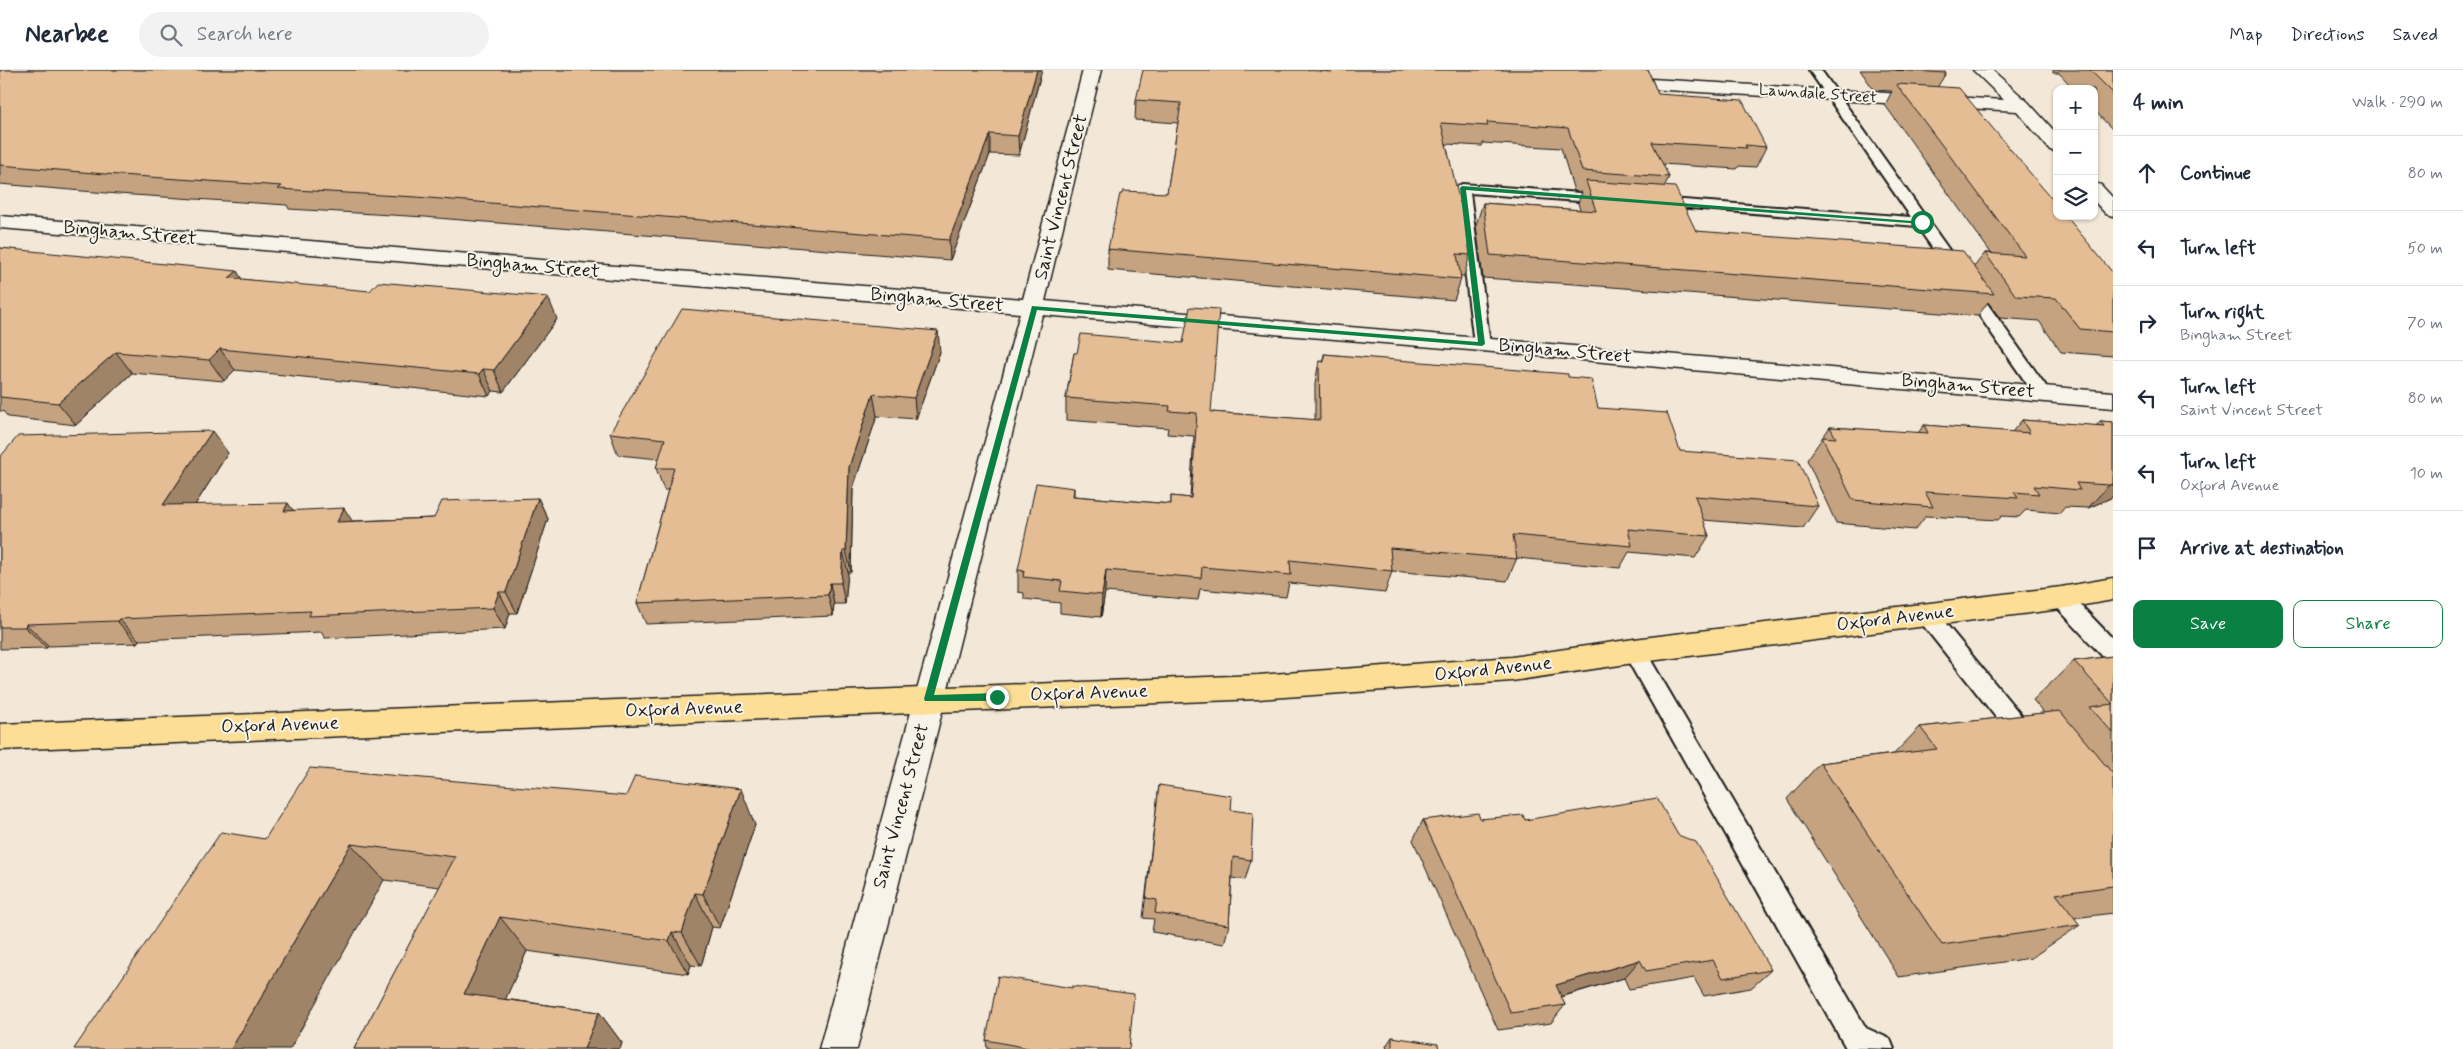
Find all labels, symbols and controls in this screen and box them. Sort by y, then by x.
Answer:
search box [139,12,489,57]
text: Nearbee [25,19,109,50]
icon: search [157,21,185,49]
text: Search here [197,22,293,47]
text: Map [2230,23,2263,47]
text: Directions [2291,23,2365,47]
text: Saved [2393,23,2438,47]
street label: Lawndale Street [1758,79,1878,109]
map controls [2053,85,2098,220]
button: + [2053,85,2098,130]
text: 4 min [2133,89,2184,117]
text: Walk · 290 m [2352,92,2443,113]
street label: Saint Vincent Street [1028,112,1094,282]
button: − [2053,130,2098,175]
icon: ahead [2133,159,2161,187]
text: Continue [2180,161,2251,186]
text: 80 m [2408,163,2443,184]
button: layers [2053,175,2098,220]
route start [1911,211,1934,234]
street label: Bingham Street [62,215,198,253]
icon: left [2133,234,2161,262]
text: Turn left [2180,236,2256,261]
text: 50 m [2407,238,2443,259]
street label: Bingham Street [465,248,601,286]
street label: Bingham Street [869,282,1005,320]
text: Turn right [2180,300,2264,325]
icon: right [2133,309,2161,337]
text: 70 m [2407,313,2443,334]
text: Bingham Street [2180,325,2293,346]
street label: Bingham Street [1497,333,1633,371]
street label: Bingham Street [1900,368,2036,406]
text: Turn left [2180,375,2256,400]
icon: left [2133,384,2161,412]
text: 80 m [2408,388,2443,409]
text: Saint Vincent Street [2180,400,2323,421]
text: Turn left [2180,450,2256,475]
icon: left [2133,459,2161,487]
text: 10 m [2410,463,2443,484]
text: Oxford Avenue [2180,475,2279,496]
icon: arrive [2133,534,2161,562]
text: Arrive at destination [2180,536,2344,561]
street label: Oxford Avenue [1835,598,1955,641]
button: Save [2133,600,2283,648]
button: Share [2293,600,2443,648]
street label: Oxford Avenue [1433,650,1553,691]
street label: Oxford Avenue [1030,678,1148,711]
route end [986,686,1009,709]
street label: Oxford Avenue [625,694,743,727]
street label: Oxford Avenue [221,710,339,743]
street label: Saint Vincent Street [867,721,935,891]

